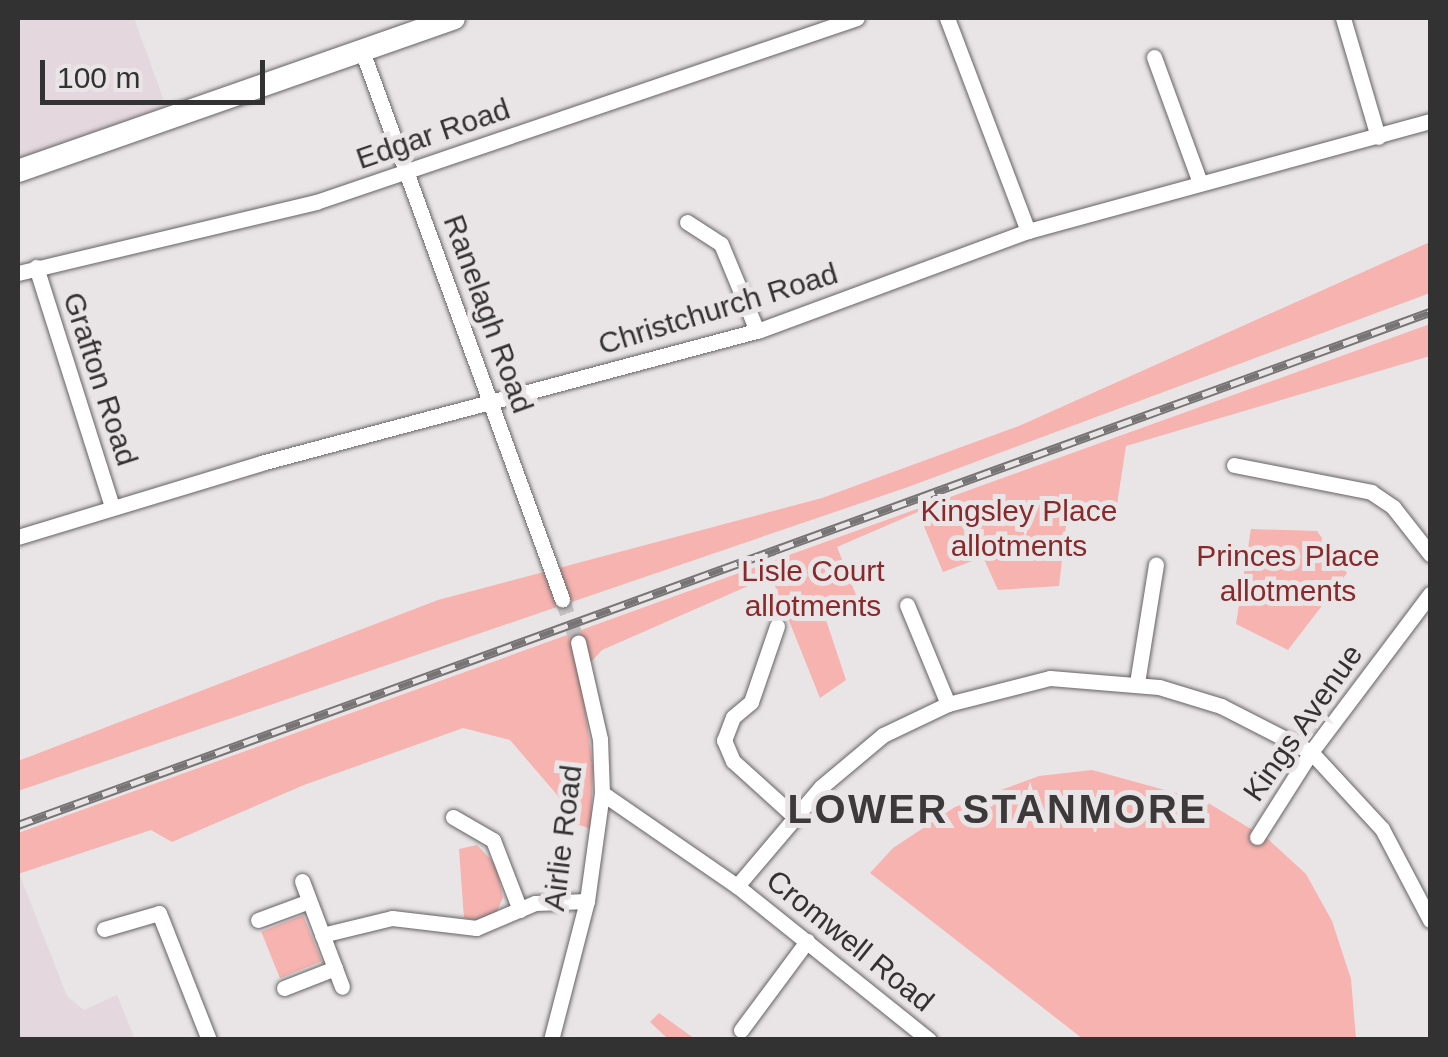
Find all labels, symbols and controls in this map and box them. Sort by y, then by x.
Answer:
scale bar [45,40,270,102]
text: 100 m [57,61,140,94]
street label: Edgar Road [351,91,515,177]
street label: Ranelagh Road [435,210,541,418]
street label: Christchurch Road [594,255,842,363]
street label: Grafton Road [55,288,145,470]
park label: Kingsley Place allotments [921,493,1117,564]
park label: Princes Place allotments [1196,538,1380,608]
park label: Lisle Court allotments [741,553,885,624]
street label: Kings Avenue [1235,637,1371,809]
street label: Airlie Road [536,763,590,913]
district label: LOWER STANMORE [788,785,1208,833]
street label: Cromwell Road [759,862,941,1020]

